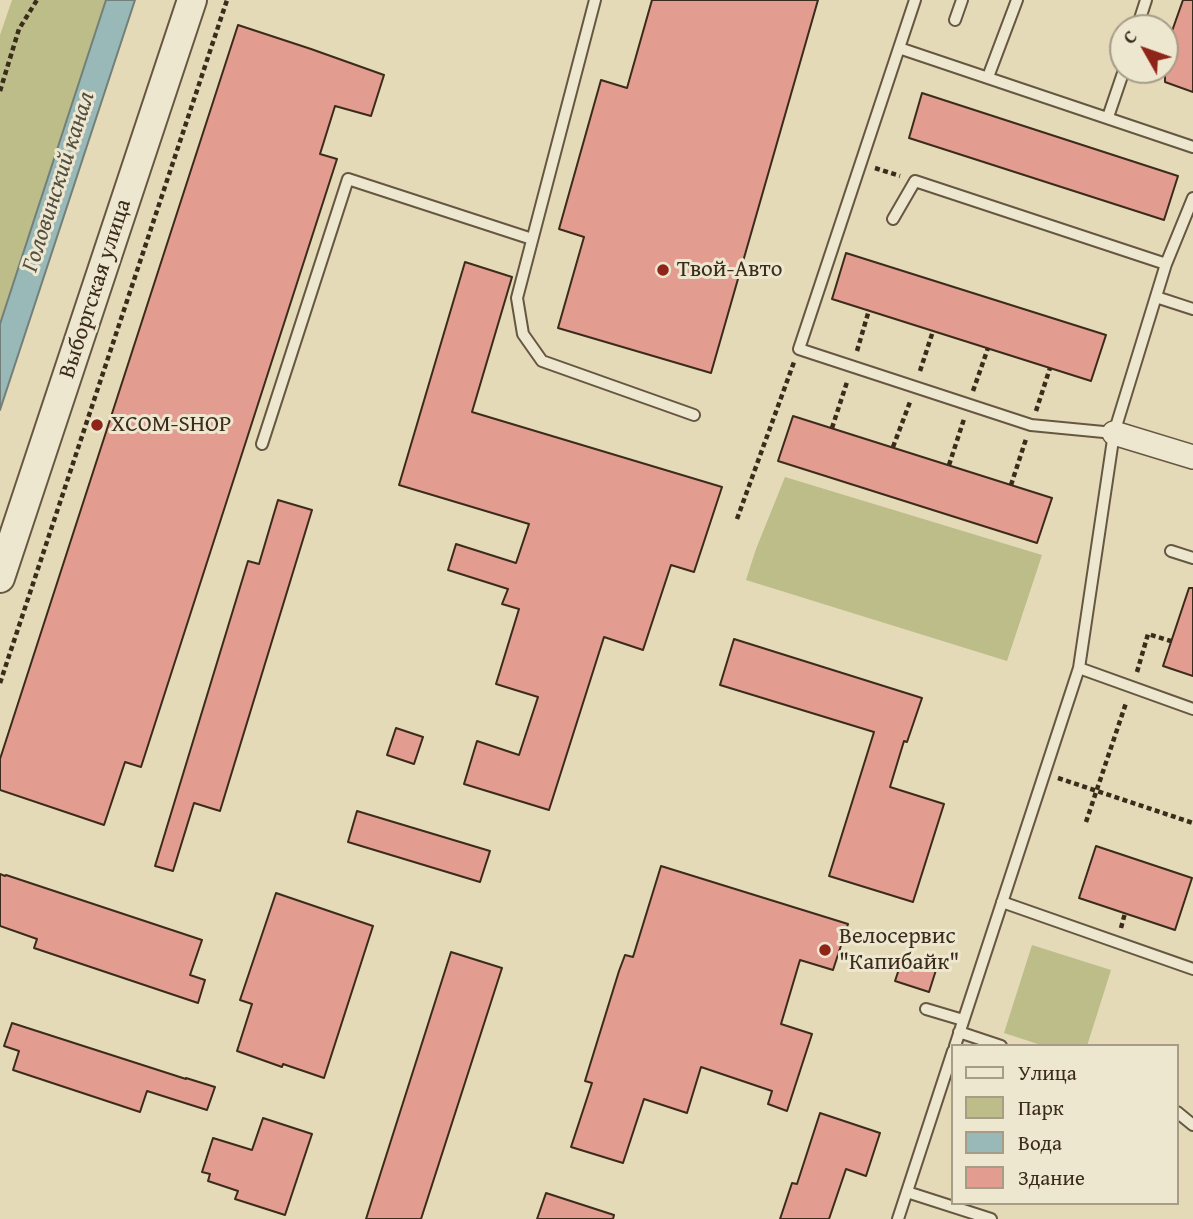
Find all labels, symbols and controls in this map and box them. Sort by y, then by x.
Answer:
north arrow [1109,14,1179,84]
text: С [1115,24,1144,50]
water label: Головинский канал [16,88,102,276]
street label: Выборгская улица [54,196,138,382]
place label: Твой-Авто [677,256,782,284]
marker: Твой-Авто [655,262,671,278]
place label: XCOM-SHOP [111,411,231,439]
marker: XCOM-SHOP [89,417,105,433]
place label: Велосервис "Капибайк" [839,923,959,977]
marker: Велосервис "Капибайк" [817,942,833,958]
legend [951,1044,1179,1205]
text: Улица [1018,1057,1077,1088]
text: Парк [1018,1092,1064,1123]
text: Вода [1018,1127,1062,1158]
text: Здание [1018,1162,1085,1193]

